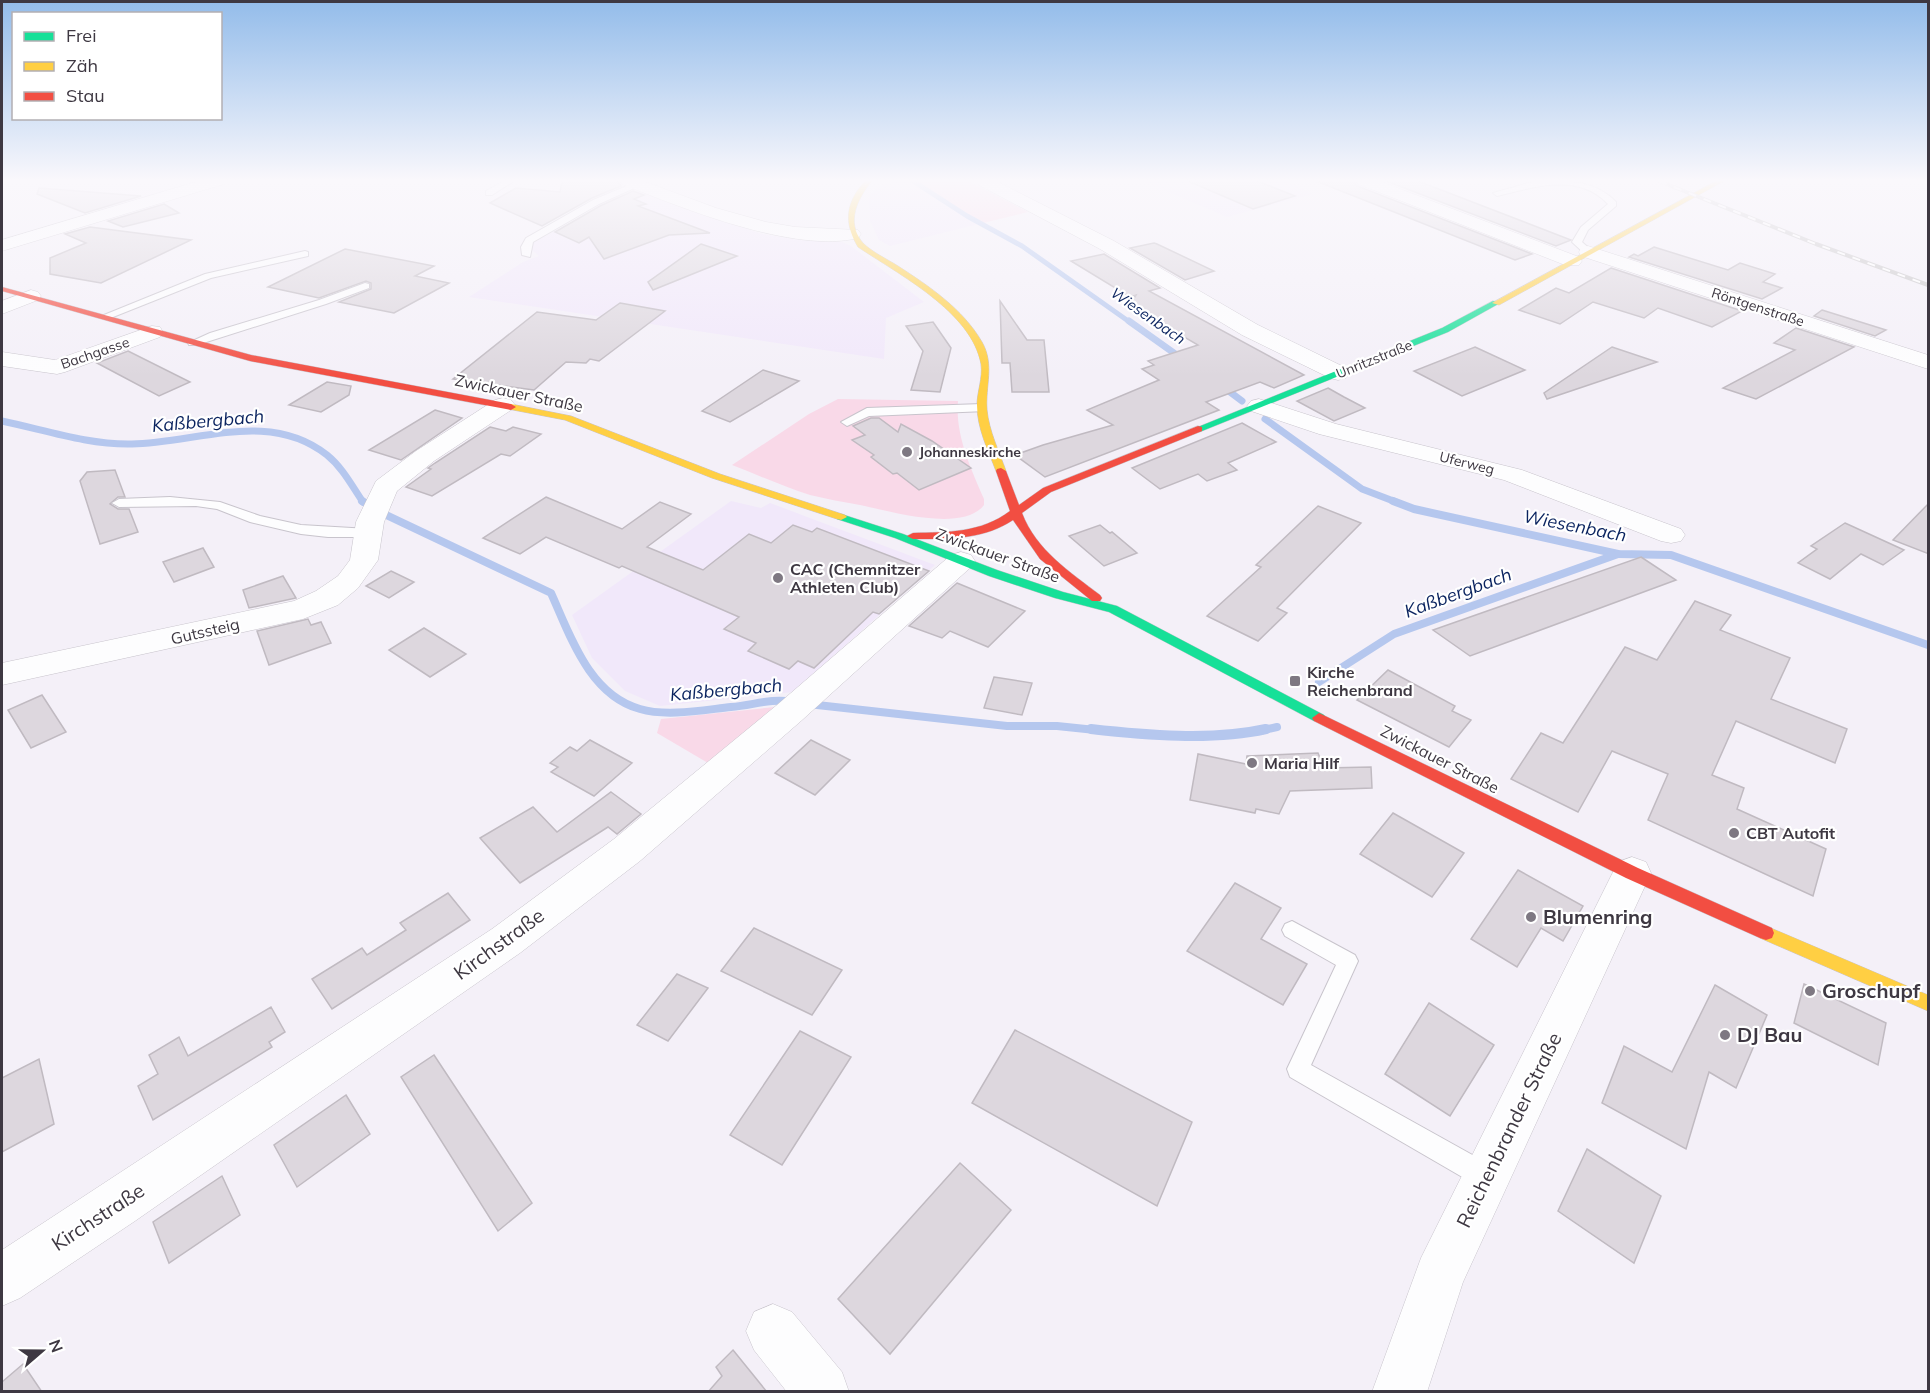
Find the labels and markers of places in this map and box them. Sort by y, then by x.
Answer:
place label: Johanneskirche [919,443,1021,461]
marker: Johanneskirche [900,445,914,459]
place label: CAC (Chemnitzer Athleten Club) [790,559,921,597]
marker: CAC (Chemnitzer Athleten Club) [771,571,785,585]
place label: Kirche Reichenbrand [1307,662,1413,700]
marker: Kirche Reichenbrand [1288,674,1302,688]
place label: Maria Hilf [1264,753,1340,773]
marker: Maria Hilf [1245,756,1259,770]
place label: CBT Autofit [1746,823,1835,843]
marker: CBT Autofit [1727,826,1741,840]
place label: Blumenring [1543,904,1653,929]
marker: Blumenring [1524,910,1538,924]
place label: Groschupf [1822,978,1921,1003]
marker: Groschupf [1803,984,1817,998]
place label: DJ Bau [1737,1022,1802,1047]
marker: DJ Bau [1718,1028,1732,1042]

